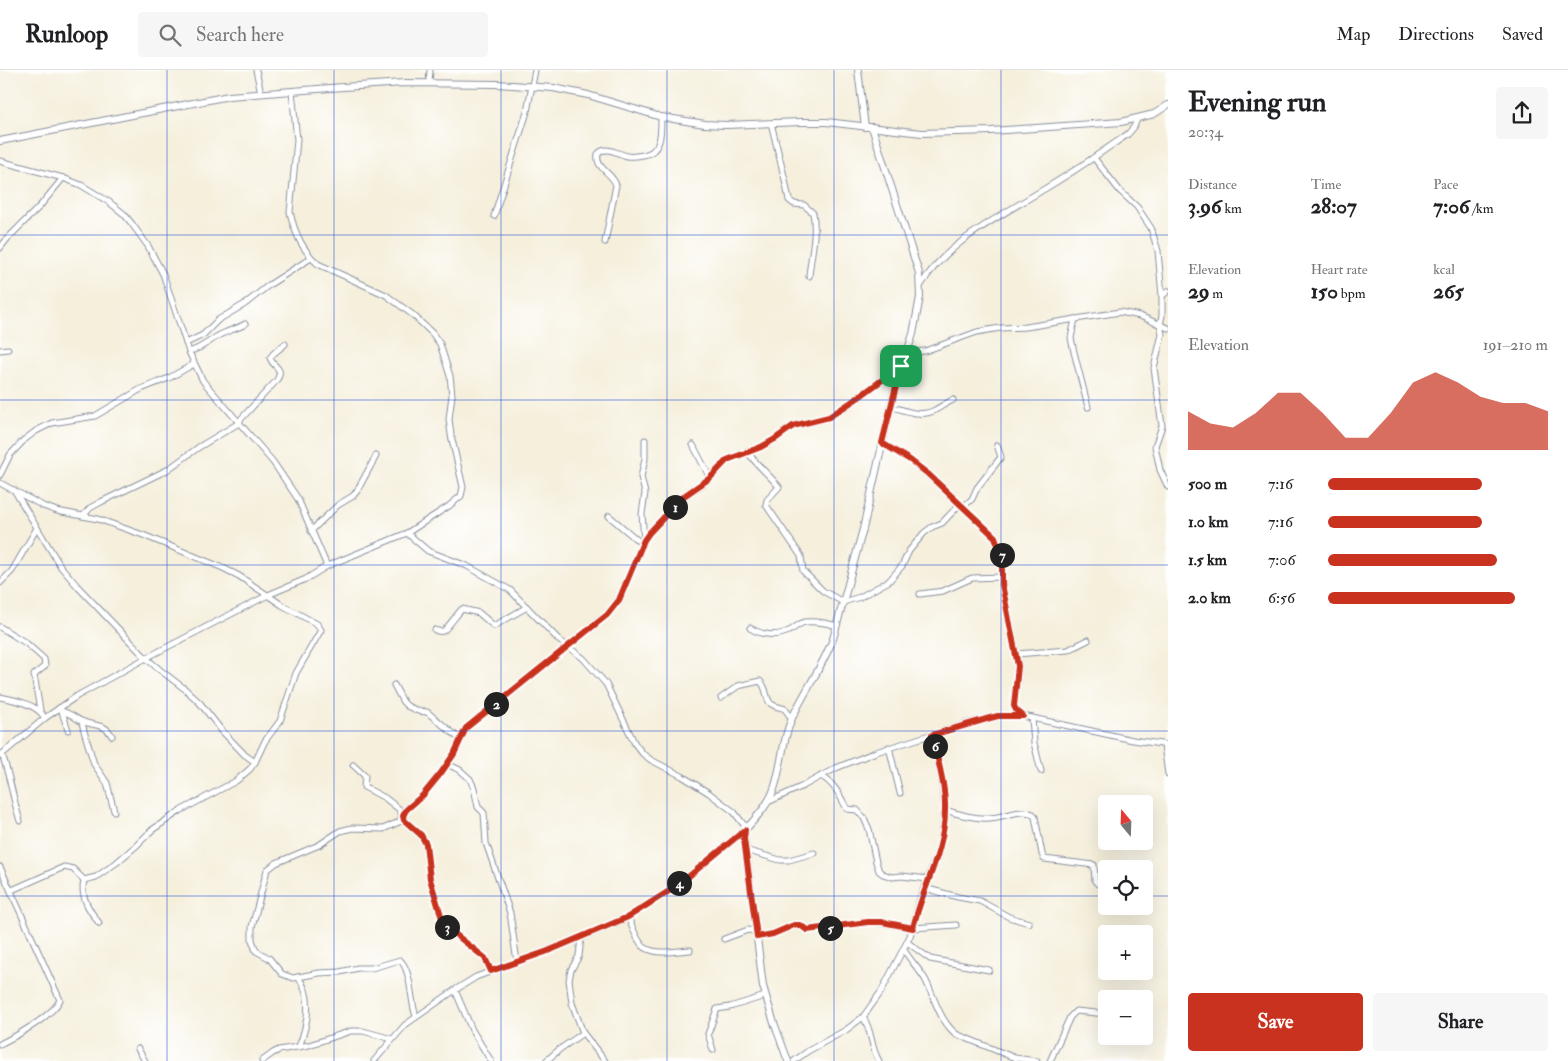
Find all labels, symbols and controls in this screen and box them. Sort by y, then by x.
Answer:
search box [138,12,488,57]
text: Runloop [25,19,108,50]
icon: search [156,21,184,49]
text: Search here [196,23,284,47]
text: Map [1337,23,1370,46]
text: Directions [1398,23,1474,46]
text: Saved [1502,23,1543,46]
text: Evening run [1188,85,1326,120]
button: share [1496,87,1548,139]
text: 20:34 [1188,122,1223,142]
text: Distance [1188,176,1237,193]
text: Time [1311,176,1341,193]
text: Pace [1433,176,1458,193]
text: 3.96 [1188,193,1221,220]
text: 28:07 [1311,193,1357,220]
text: 7:06 [1433,193,1470,220]
text: km [1221,200,1242,217]
text: /km [1470,200,1494,217]
text: Elevation [1188,261,1241,278]
text: Heart rate [1311,261,1368,278]
text: kcal [1433,261,1455,278]
text: 29 [1188,278,1209,305]
text: 150 [1311,278,1338,305]
text: 265 [1433,278,1464,305]
text: m [1209,285,1223,302]
text: bpm [1338,285,1366,302]
text: Elevation [1188,335,1249,355]
text: 191–210 m [1483,335,1548,355]
pin [880,345,922,387]
icon: arrive [887,352,915,380]
text: 500 m [1188,474,1227,494]
text: 7:16 [1268,474,1293,494]
pin: 1 [662,494,688,520]
text: 1 [673,499,678,516]
text: 1.0 km [1188,512,1228,532]
text: 7:16 [1268,512,1293,532]
pin: 7 [990,542,1014,568]
text: 7 [999,547,1006,564]
text: 1.5 km [1188,550,1227,570]
text: 7:06 [1268,550,1296,570]
text: 2.0 km [1188,588,1231,608]
text: 6:56 [1268,588,1295,608]
pin: 2 [484,692,508,716]
text: 2 [493,696,500,713]
pin: 6 [922,734,948,758]
text: 6 [932,738,939,755]
north arrow [1098,795,1152,850]
map controls [1098,795,1153,1045]
button: locate [1098,860,1153,915]
pin: 4 [666,870,692,896]
text: 4 [676,875,683,892]
pin: 3 [434,914,460,940]
pin: 5 [818,916,842,940]
text: 3 [445,919,450,936]
text: 5 [827,920,834,937]
button: + [1098,925,1153,980]
button: − [1098,990,1153,1045]
button: Save [1188,993,1363,1051]
button: Share [1373,993,1548,1051]

